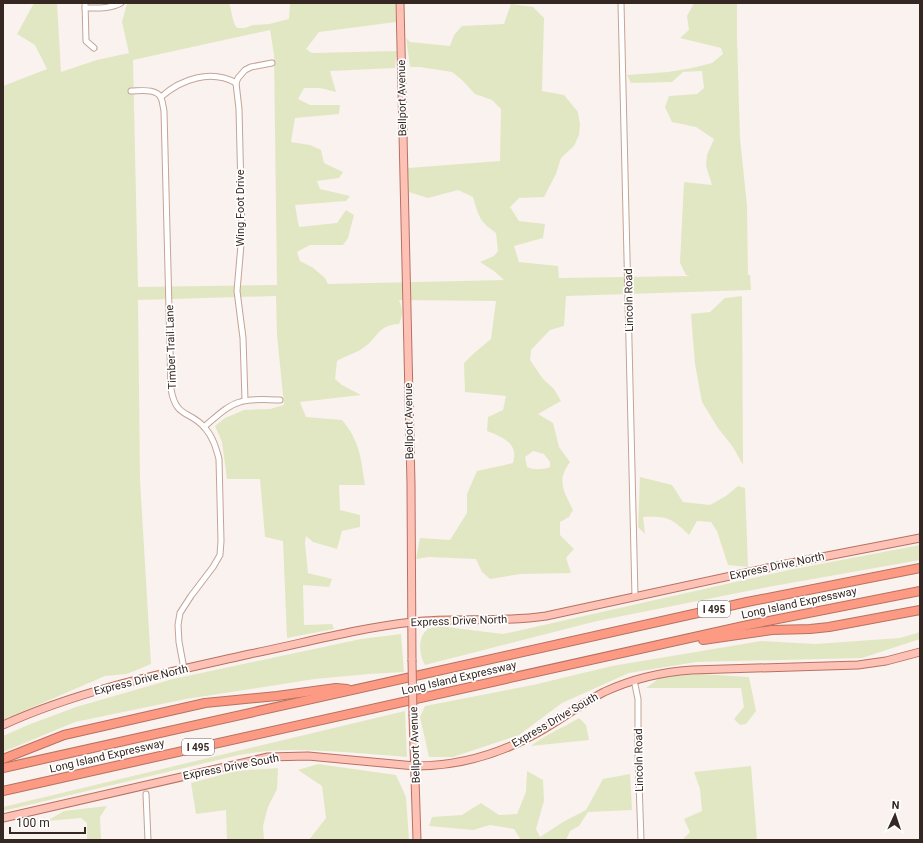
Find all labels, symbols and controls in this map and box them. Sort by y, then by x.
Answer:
street label: Bellport Avenue [395,59,409,136]
street label: Wing Foot Drive [234,169,247,246]
street label: Lincoln Road [622,268,636,332]
street label: Timber Trail Lane [163,304,179,390]
street label: Bellport Avenue [402,382,416,459]
street label: Express Drive North [728,550,826,582]
street label: Long Island Expressway [740,584,859,622]
road number: I 495 [698,601,730,617]
street label: Express Drive North [410,613,508,629]
street label: Long Island Expressway [400,658,519,698]
street label: Express Drive North [93,662,189,698]
street label: Express Drive South [510,690,600,750]
street label: Bellport Avenue [407,706,423,784]
street label: Lincoln Road [632,728,646,792]
street label: Long Island Expressway [48,736,167,776]
road number: I 495 [182,739,214,755]
street label: Express Drive South [182,751,280,783]
north arrow [875,795,915,835]
text: N [891,799,900,812]
scale bar [10,809,85,835]
text: 100 m [16,816,50,830]

